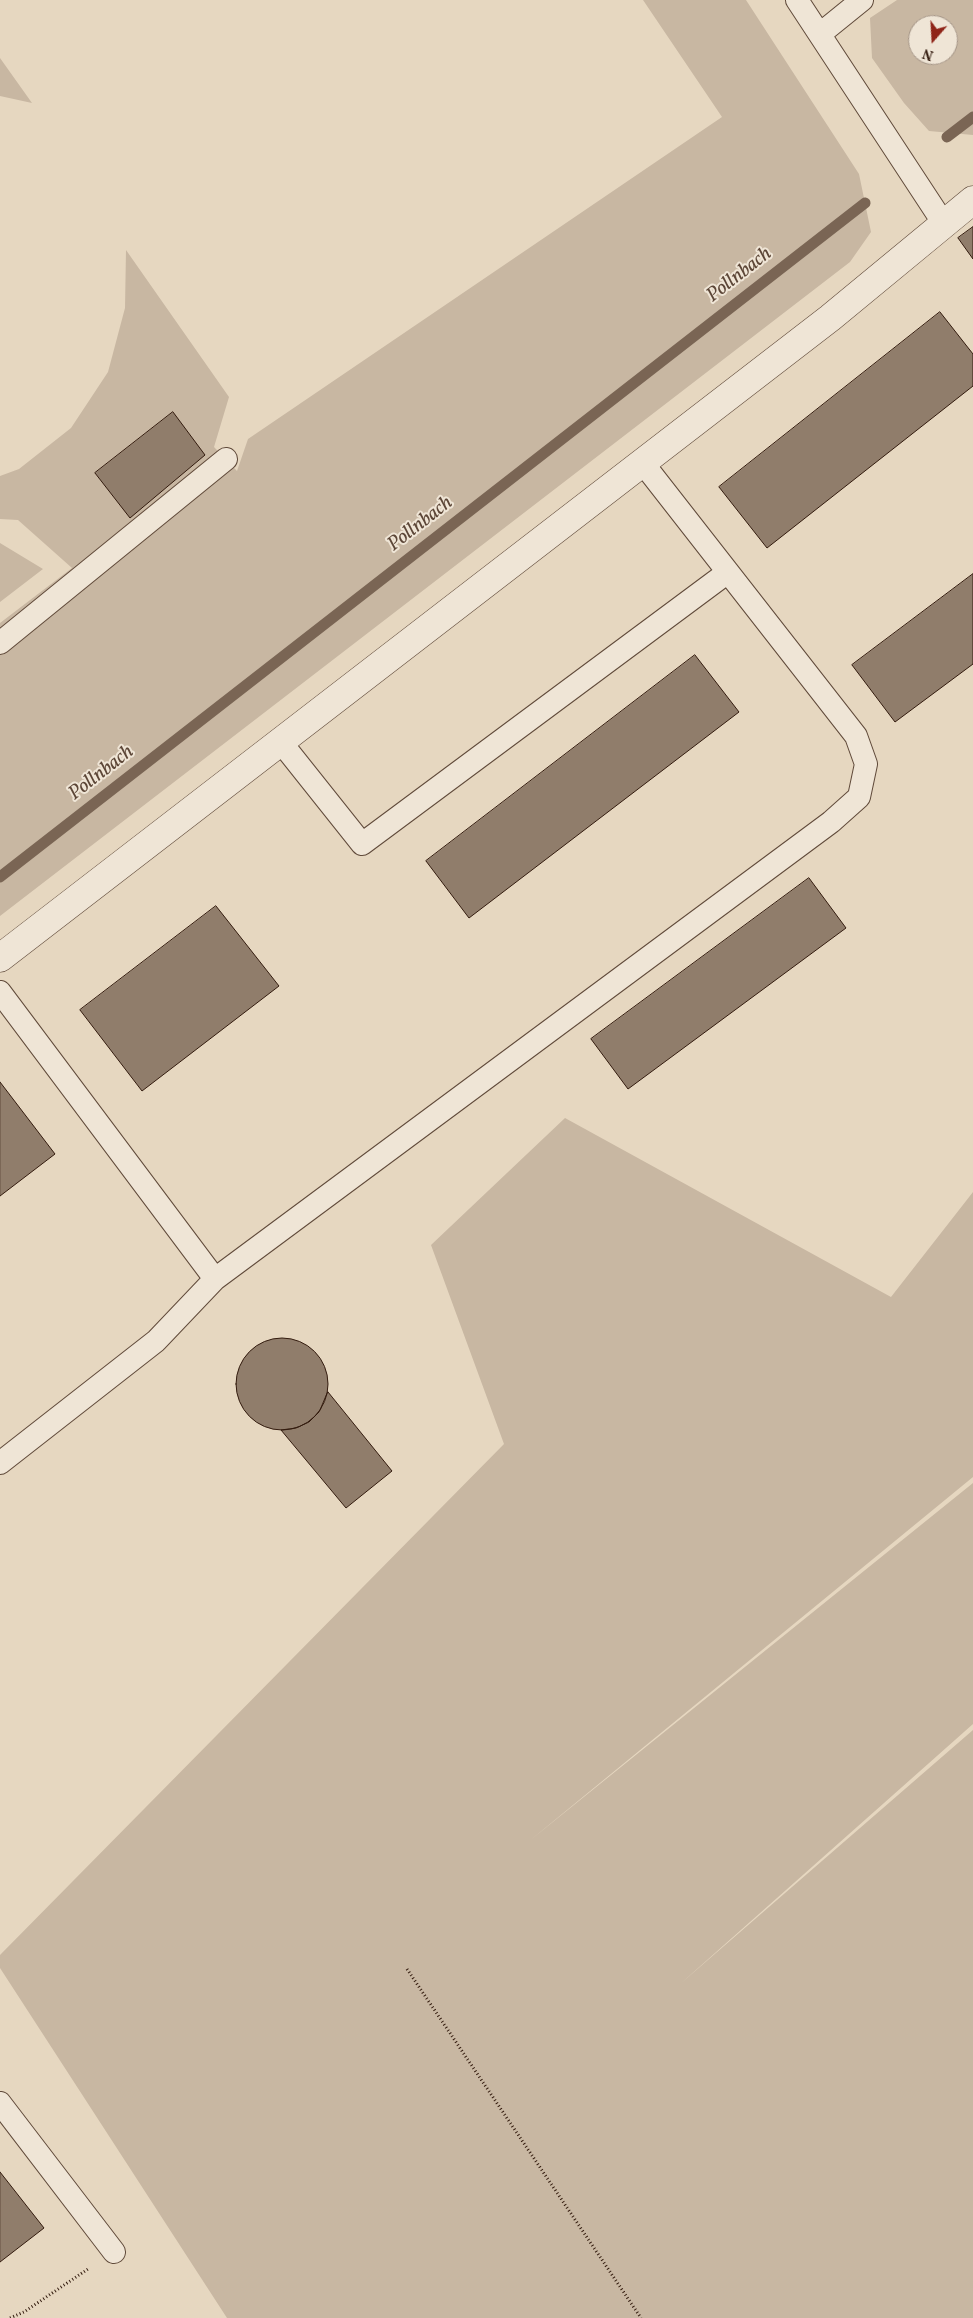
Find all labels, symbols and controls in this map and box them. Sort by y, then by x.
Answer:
north arrow [908,15,958,65]
text: N [920,43,936,64]
water label: Pollnbach [703,243,777,309]
water label: Pollnbach [384,492,458,558]
water label: Pollnbach [65,741,139,807]

